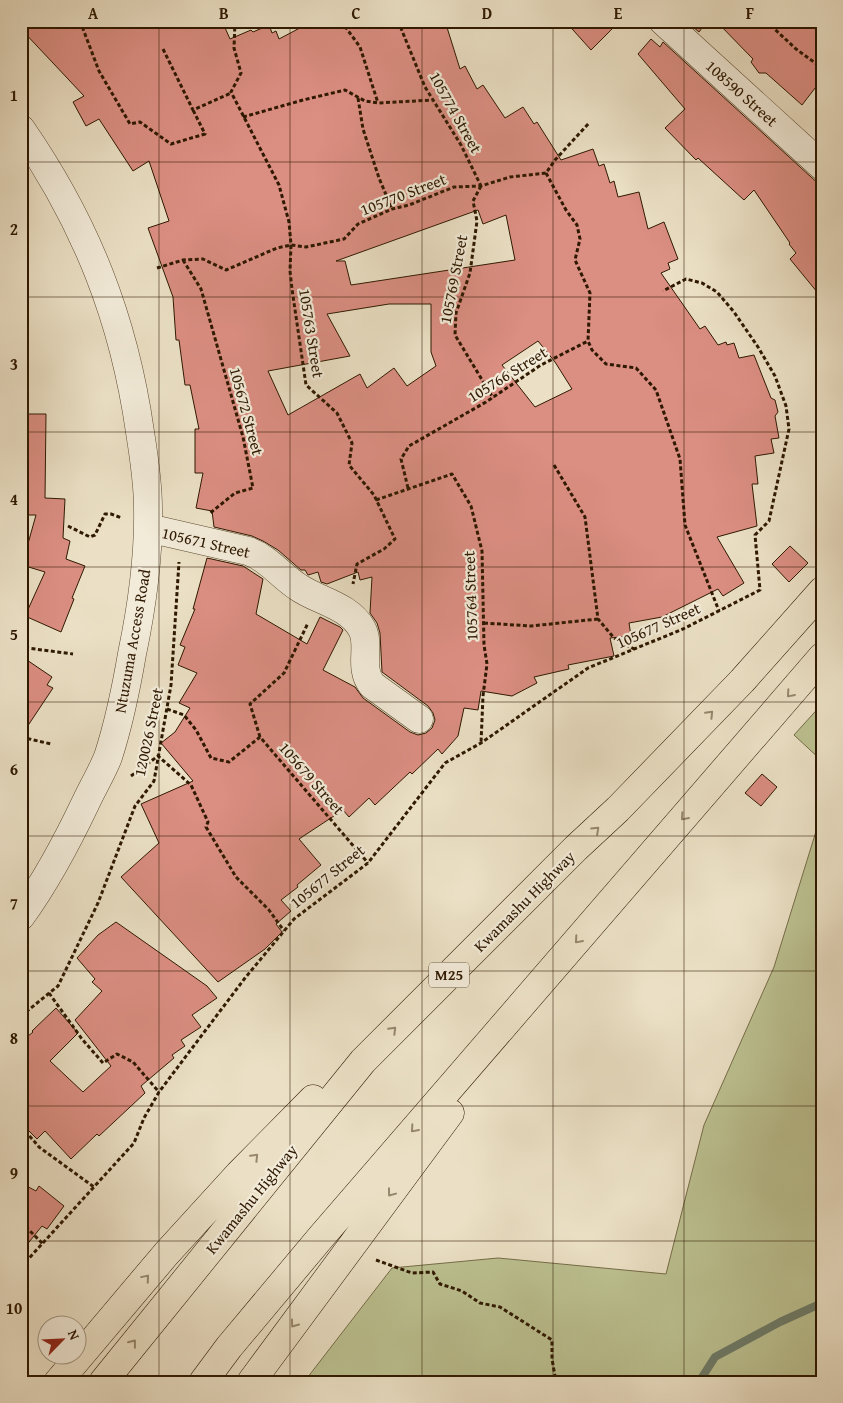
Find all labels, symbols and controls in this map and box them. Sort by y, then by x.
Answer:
text: A [88,1,99,25]
text: B [219,1,229,25]
text: C [351,1,361,25]
text: D [482,1,492,25]
text: E [614,1,623,25]
text: F [746,1,754,25]
street label: 108590 Street [700,54,784,132]
street label: 105774 Street [424,67,489,158]
text: 1 [10,83,18,107]
street label: 105770 Street [357,167,450,221]
text: 2 [10,217,18,241]
street label: 105769 Street [433,232,473,326]
street label: 105763 Street [293,287,331,380]
street label: 105766 Street [462,340,552,408]
text: 3 [10,352,18,376]
street label: 105672 Street [224,364,270,458]
text: 4 [10,487,18,511]
street label: 105671 Street [159,520,253,564]
street label: 105764 Street [456,550,484,642]
street label: Ntuzuma Access Road [108,567,157,715]
street label: 105677 Street [612,596,704,654]
text: 5 [10,622,18,646]
street label: 120026 Street [127,685,169,779]
one-way arrow [787,688,796,697]
one-way arrow [704,711,713,720]
street label: 105679 Street [273,736,351,820]
text: 6 [10,757,18,781]
one-way arrow [682,811,690,820]
one-way arrow [590,827,599,836]
street label: 105677 Street [284,838,370,914]
street label: Kwamashu Highway [468,845,580,957]
text: 7 [10,891,18,915]
one-way arrow [575,935,584,944]
road number: M25 [429,962,469,988]
text: 8 [10,1026,18,1050]
one-way arrow [388,1027,397,1036]
one-way arrow [411,1124,420,1133]
street label: Kwamashu Highway [199,1139,303,1259]
one-way arrow [249,1154,258,1163]
text: 9 [10,1161,18,1185]
one-way arrow [388,1187,397,1197]
one-way arrow [140,1274,149,1283]
text: 10 [6,1296,22,1320]
north arrow [38,1316,88,1366]
one-way arrow [291,1318,300,1328]
text: N [63,1326,85,1344]
one-way arrow [127,1340,136,1349]

